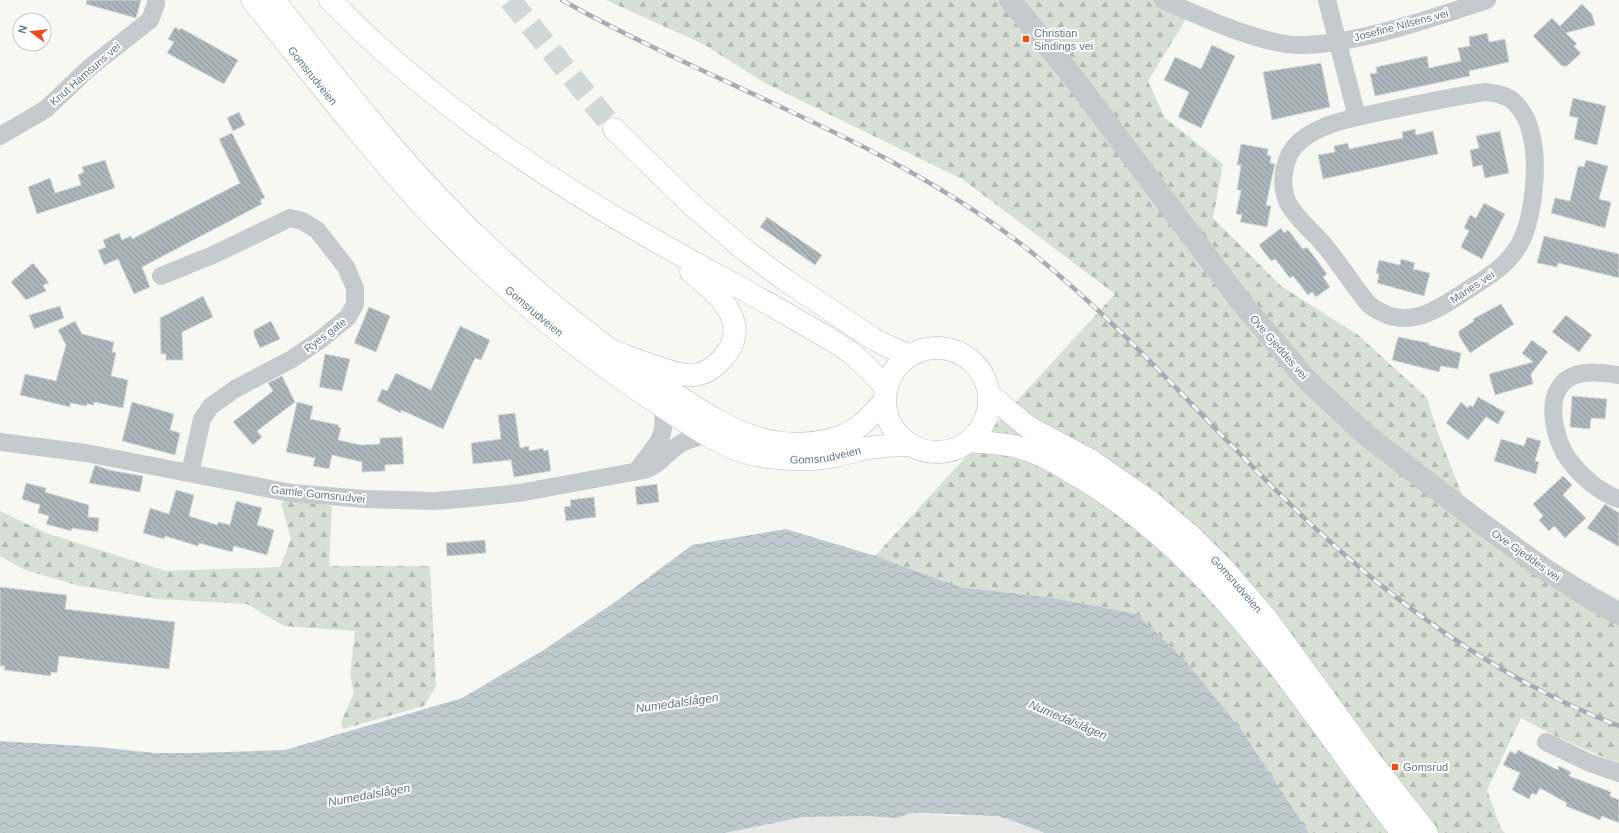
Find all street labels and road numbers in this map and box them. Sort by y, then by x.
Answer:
street label: Josefine Nilsens vei [1352,7,1450,43]
street label: Knut Hamsuns vei [47,40,123,108]
street label: Gomsrudveien [286,44,340,107]
street label: Maries vei [1448,268,1496,306]
street label: Gomsrudveien [503,284,566,339]
street label: Ove Gjeddes vei [1248,312,1310,382]
street label: Ryes gate [302,315,348,355]
street label: Gomsrudveien [790,444,862,466]
street label: Gamle Gomsrudvei [270,483,366,505]
street label: Ove Gjeddes vei [1489,527,1563,583]
street label: Gomsrudveien [1208,553,1265,615]

